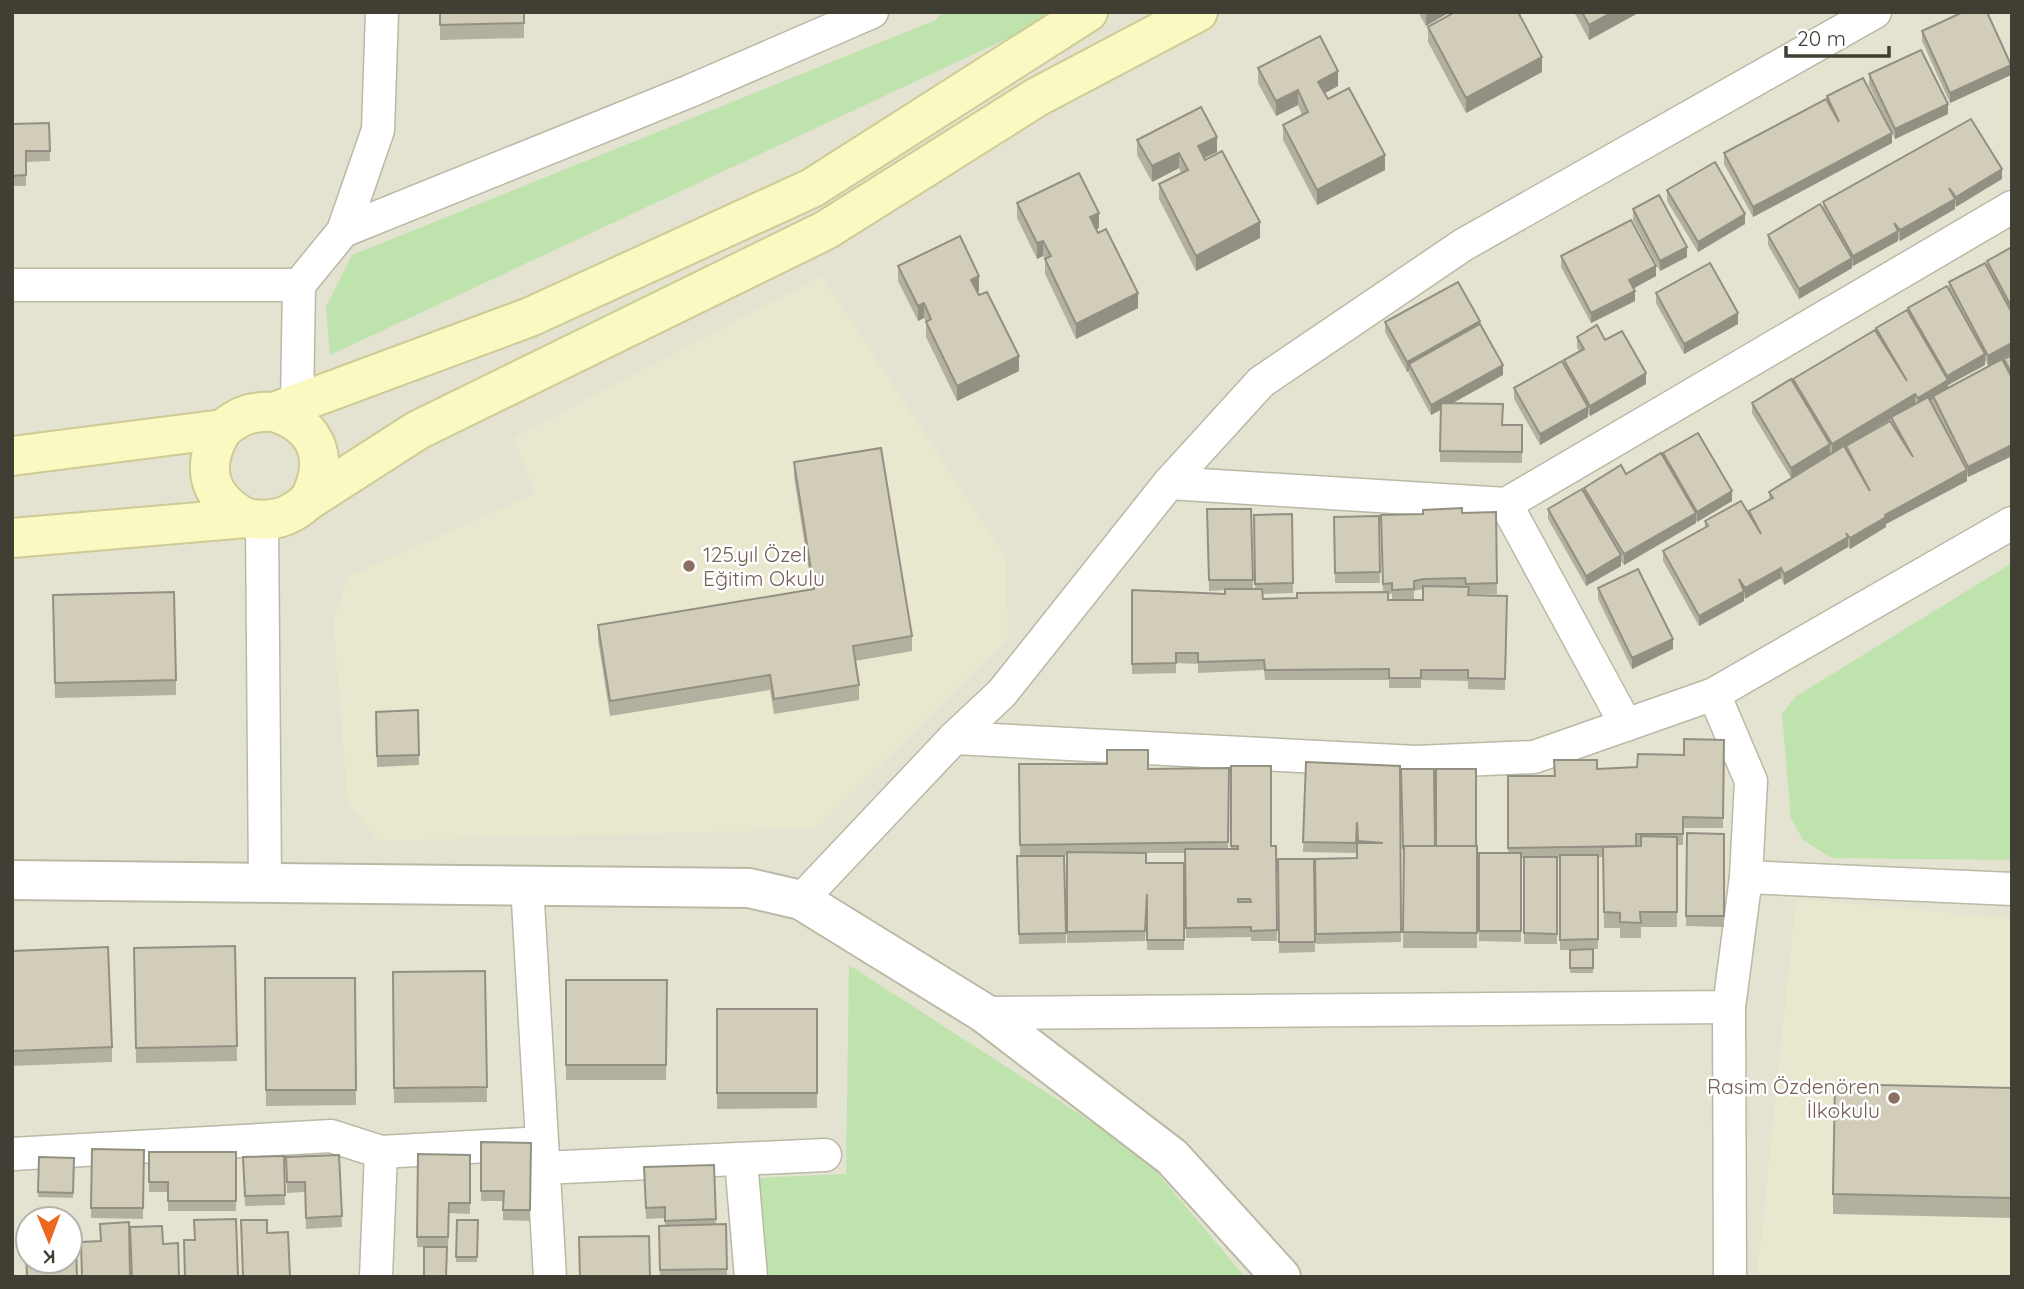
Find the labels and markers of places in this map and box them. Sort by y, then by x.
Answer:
place label: 125.yıl Özel Eğitim Okulu [703,541,825,591]
marker: 125.yıl Özel Eğitim Okulu [681,558,697,574]
place label: Rasim Özdenören İlkokulu [1707,1073,1880,1123]
marker: Rasim Özdenören İlkokulu [1886,1090,1902,1106]

